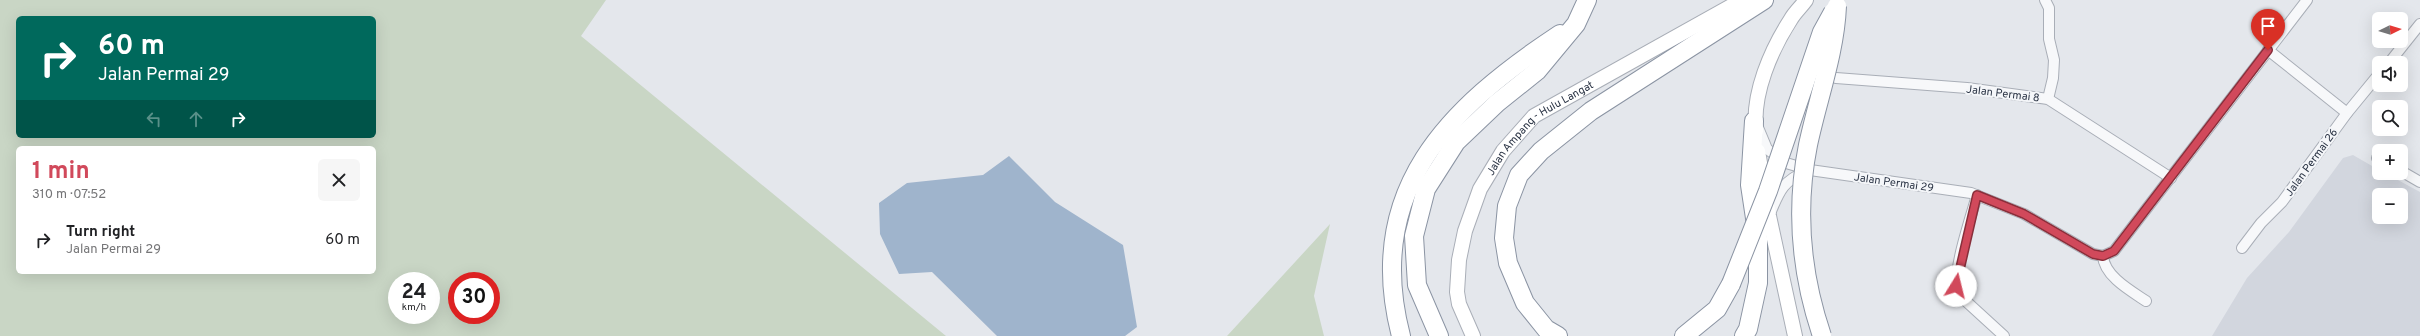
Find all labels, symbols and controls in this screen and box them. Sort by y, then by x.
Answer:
pin [2251,9,2285,50]
north arrow [2372,12,2408,48]
map controls [2372,12,2408,224]
icon: arrive [2257,15,2279,37]
text: 60 m [98,29,165,65]
icon: right [32,32,84,84]
button: sound [2372,56,2408,92]
text: Jalan Permai 29 [98,64,230,87]
street label: Jalan Ampang - Hulu Langat [1484,78,1596,178]
street label: Jalan Permai 8 [1965,83,2040,105]
button: search [2372,100,2408,136]
icon: left [143,108,165,130]
icon: ahead [185,108,207,130]
icon: right [227,108,249,130]
street label: Jalan Permai 26 [2283,126,2341,199]
button: + [2372,144,2408,180]
text: 1 min [32,157,90,187]
button: close [318,159,360,201]
street label: Jalan Permai 29 [1853,170,1935,196]
text: 310 m · 07:52 [32,187,106,203]
button: − [2372,188,2408,224]
text: Turn right [66,223,135,242]
icon: right [32,229,54,251]
text: 60 m [325,231,360,250]
text: Jalan Permai 29 [66,242,161,258]
position arrow [1935,265,1977,307]
speed limit sign: 30 [448,272,500,324]
text: 24 [401,280,427,306]
text: km/h [402,301,426,314]

